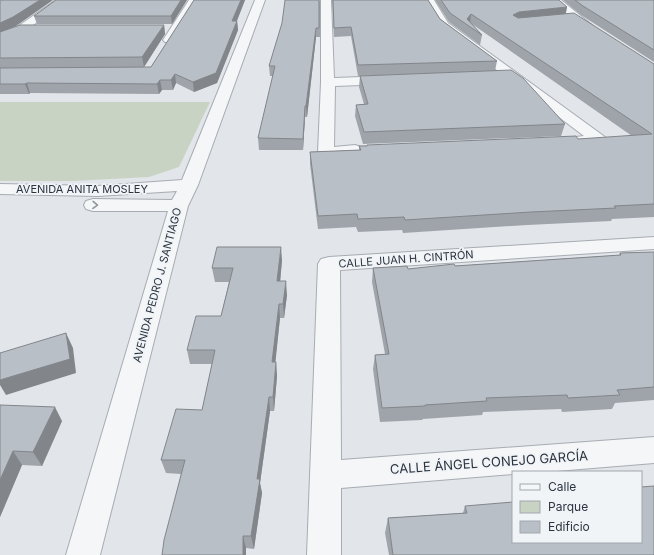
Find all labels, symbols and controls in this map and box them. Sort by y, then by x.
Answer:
street label: AVENIDA ANITA MOSLEY [16,182,148,196]
one-way arrow [92,201,98,209]
street label: AVENIDA PEDRO J. SANTIAGO [130,206,184,364]
street label: CALLE JUAN H. CINTRÓN [338,247,474,271]
street label: CALLE ÁNGEL CONEJO GARCÍA [389,447,589,477]
legend [512,471,642,543]
text: Calle [548,479,576,494]
text: Parque [548,499,588,514]
text: Edificio [548,519,590,534]

